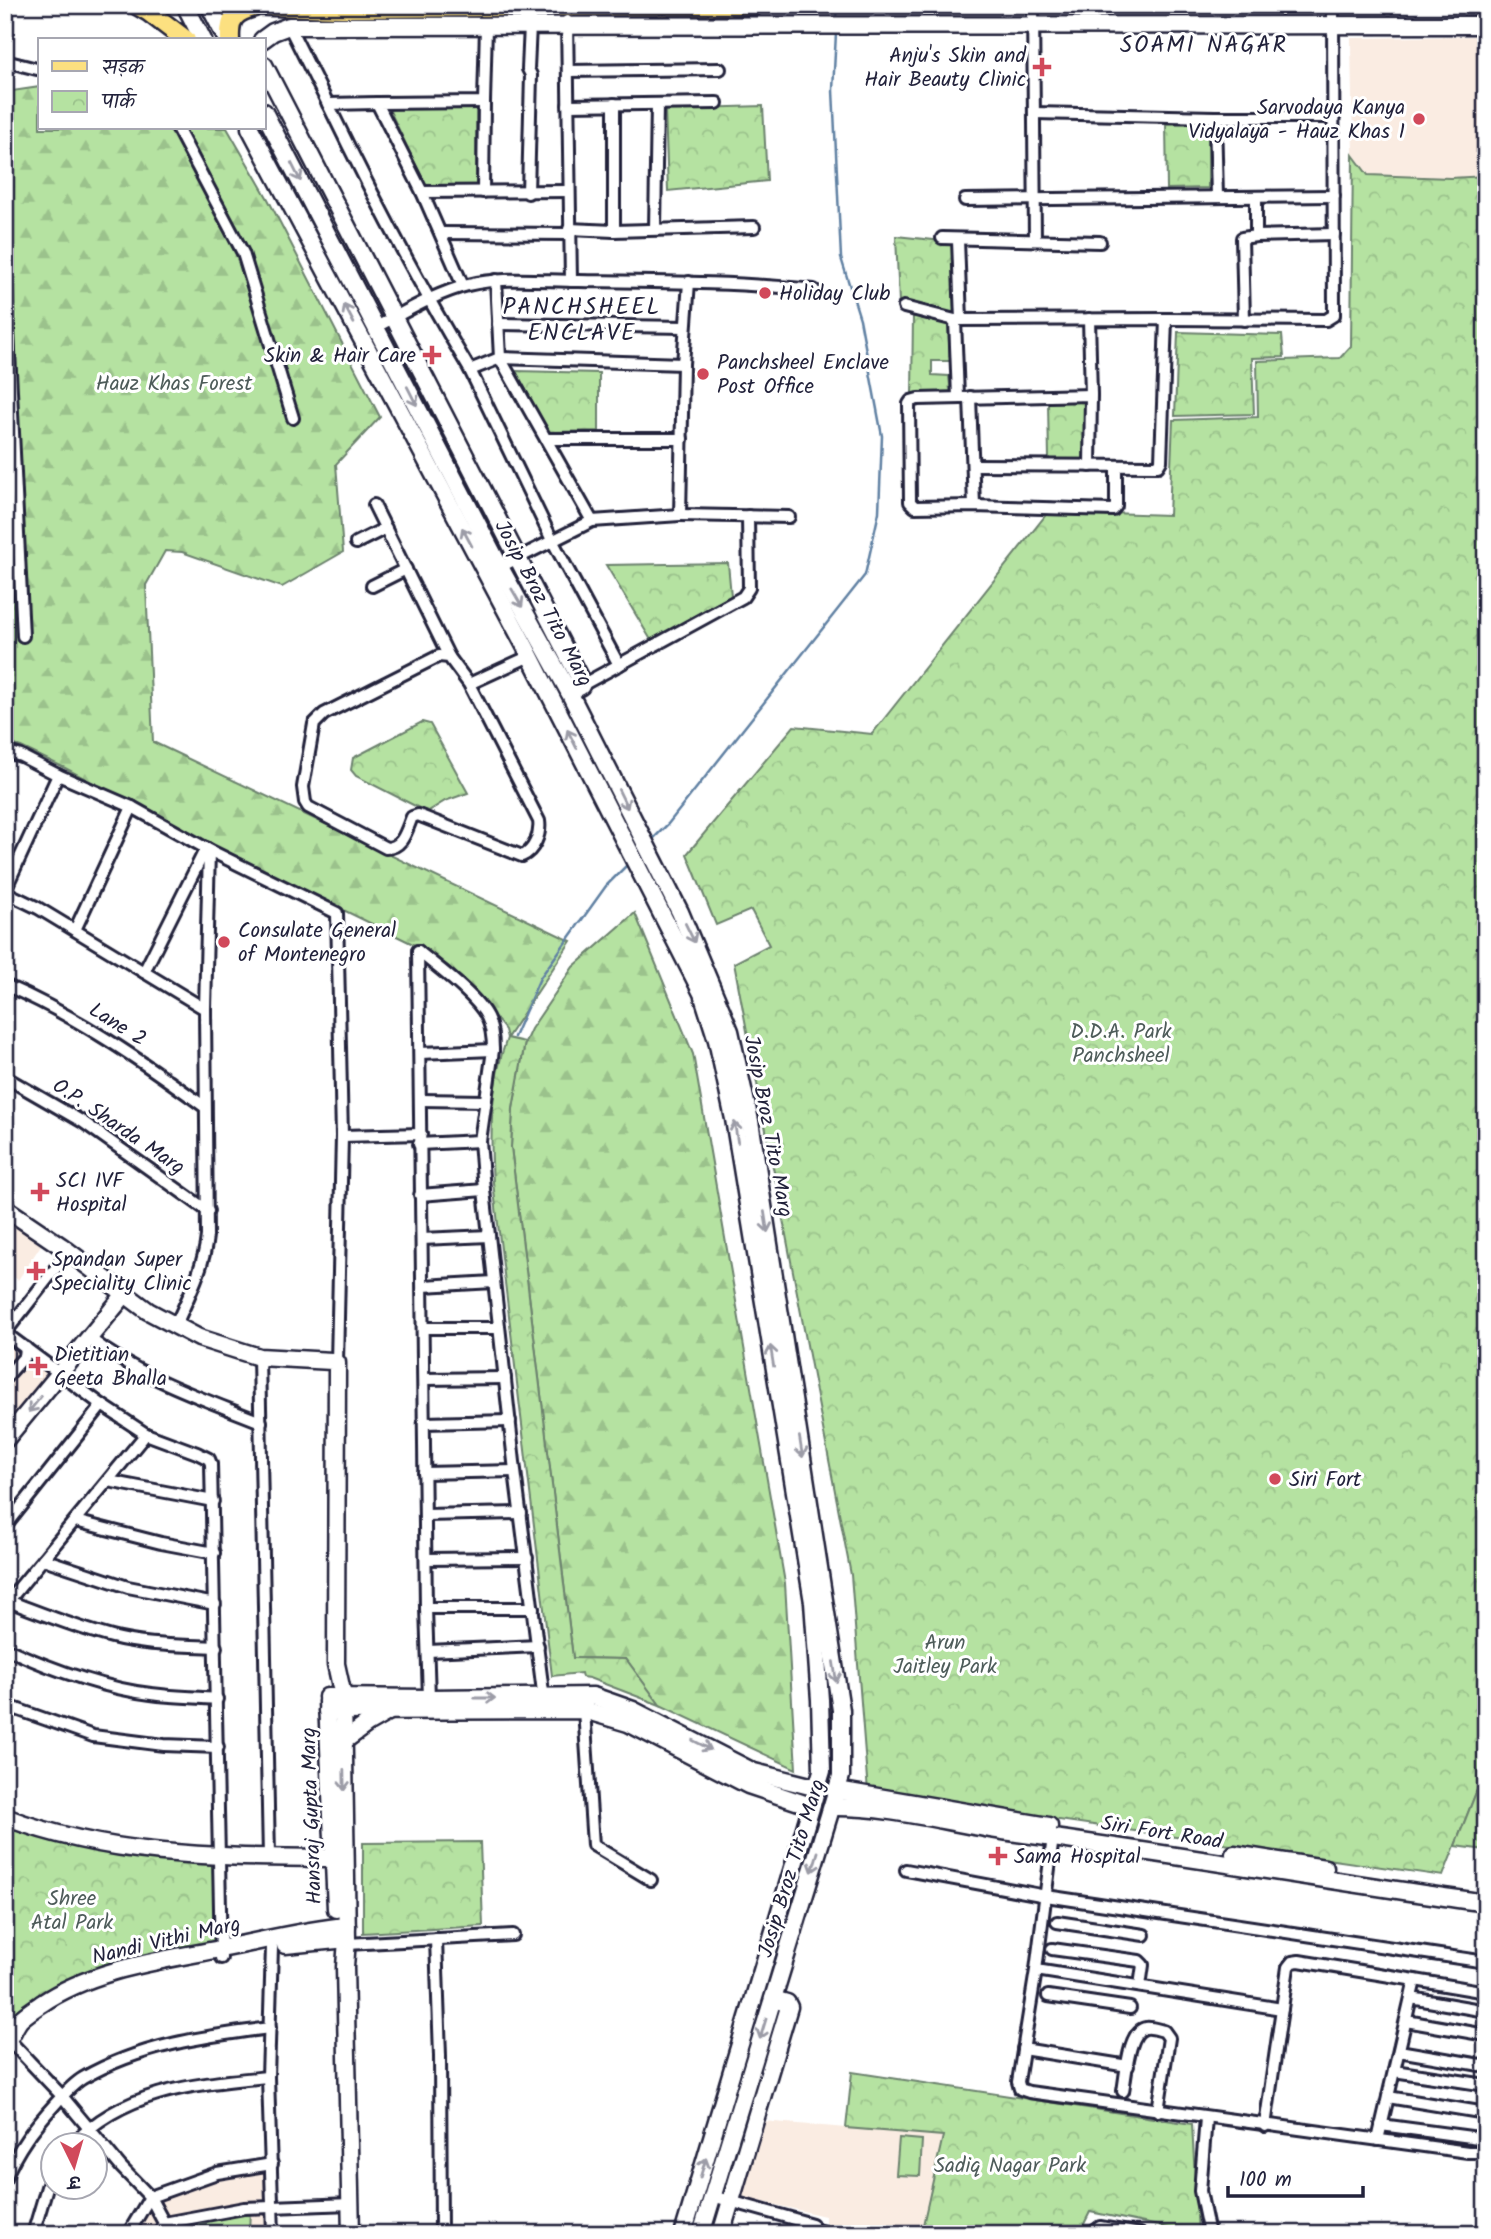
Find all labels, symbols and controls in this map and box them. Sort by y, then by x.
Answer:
district label: SOAMI NAGAR [1120,28,1288,64]
legend [38,38,266,130]
place label: Anju's Skin and Hair Beauty Clinic [864,40,1027,97]
text: सड़क [102,52,147,85]
marker: Anju's Skin and Hair Beauty Clinic [1032,57,1052,77]
text: पार्क [101,86,138,119]
place label: Sarvodaya Kanya Vidyalaya - Hauz Khas 1 [1188,92,1405,149]
marker: Sarvodaya Kanya Vidyalaya - Hauz Khas 1 [1411,111,1427,127]
one-way arrow [289,162,303,182]
place label: Holiday Club [779,278,890,311]
marker: Holiday Club [757,285,773,301]
district label: PANCHSHEEL ENCLAVE [503,290,661,352]
one-way arrow [342,304,355,325]
place label: Skin & Hair Care [264,340,417,373]
marker: Skin & Hair Care [422,345,442,365]
place label: Panchsheel Enclave Post Office [717,347,889,404]
marker: Panchsheel Enclave Post Office [695,366,711,382]
park label: Hauz Khas Forest [96,368,253,401]
one-way arrow [405,385,419,406]
street label: Josip Broz Tito Marg [485,514,601,693]
one-way arrow [460,527,473,548]
one-way arrow [511,587,525,607]
one-way arrow [565,729,579,750]
one-way arrow [616,788,630,809]
place label: Consulate General of Montenegro [238,915,396,972]
one-way arrow [683,922,697,943]
marker: Consulate General of Montenegro [216,934,232,950]
street label: Lane 2 [82,995,152,1056]
park label: D.D.A. Park Panchsheel [1070,1016,1172,1073]
street label: Josip Broz Tito Marg [734,1032,801,1220]
street label: O.P. Sharda Marg [45,1071,191,1184]
one-way arrow [729,1121,742,1144]
place label: SCI IVF Hospital [56,1165,127,1222]
marker: SCI IVF Hospital [30,1182,50,1202]
one-way arrow [760,1210,773,1233]
place label: Spandan Super Speciality Clinic [52,1244,192,1301]
marker: Spandan Super Speciality Clinic [26,1261,46,1281]
place label: Dietitian Geeta Bhalla [54,1339,167,1396]
one-way arrow [765,1346,778,1368]
marker: Dietitian Geeta Bhalla [28,1356,48,1376]
one-way arrow [28,1394,43,1412]
one-way arrow [795,1435,808,1458]
place label: Siri Fort [1289,1464,1362,1497]
marker: Siri Fort [1267,1471,1283,1487]
park label: Arun Jaitley Park [893,1627,997,1684]
one-way arrow [829,1660,842,1683]
one-way arrow [473,1691,496,1705]
street label: Hansraj Gupta Marg [293,1727,332,1905]
one-way arrow [691,1738,711,1752]
one-way arrow [338,1769,351,1792]
street label: Josip Broz Tito Marg [750,1775,835,1962]
street label: Siri Fort Road [1099,1808,1225,1859]
place label: Sama Hospital [1014,1841,1141,1874]
marker: Sama Hospital [988,1846,1008,1866]
one-way arrow [808,1851,821,1873]
park label: Shree Atal Park [31,1883,113,1940]
street label: Nandi Vithi Marg [89,1908,244,1975]
one-way arrow [756,2018,769,2040]
north arrow [38,2130,108,2200]
park label: Sadiq Nagar Park [934,2150,1086,2183]
scale bar [1228,2155,1363,2199]
one-way arrow [697,2158,710,2180]
text: 100 m [1239,2164,1292,2197]
text: उ [64,2165,83,2197]

